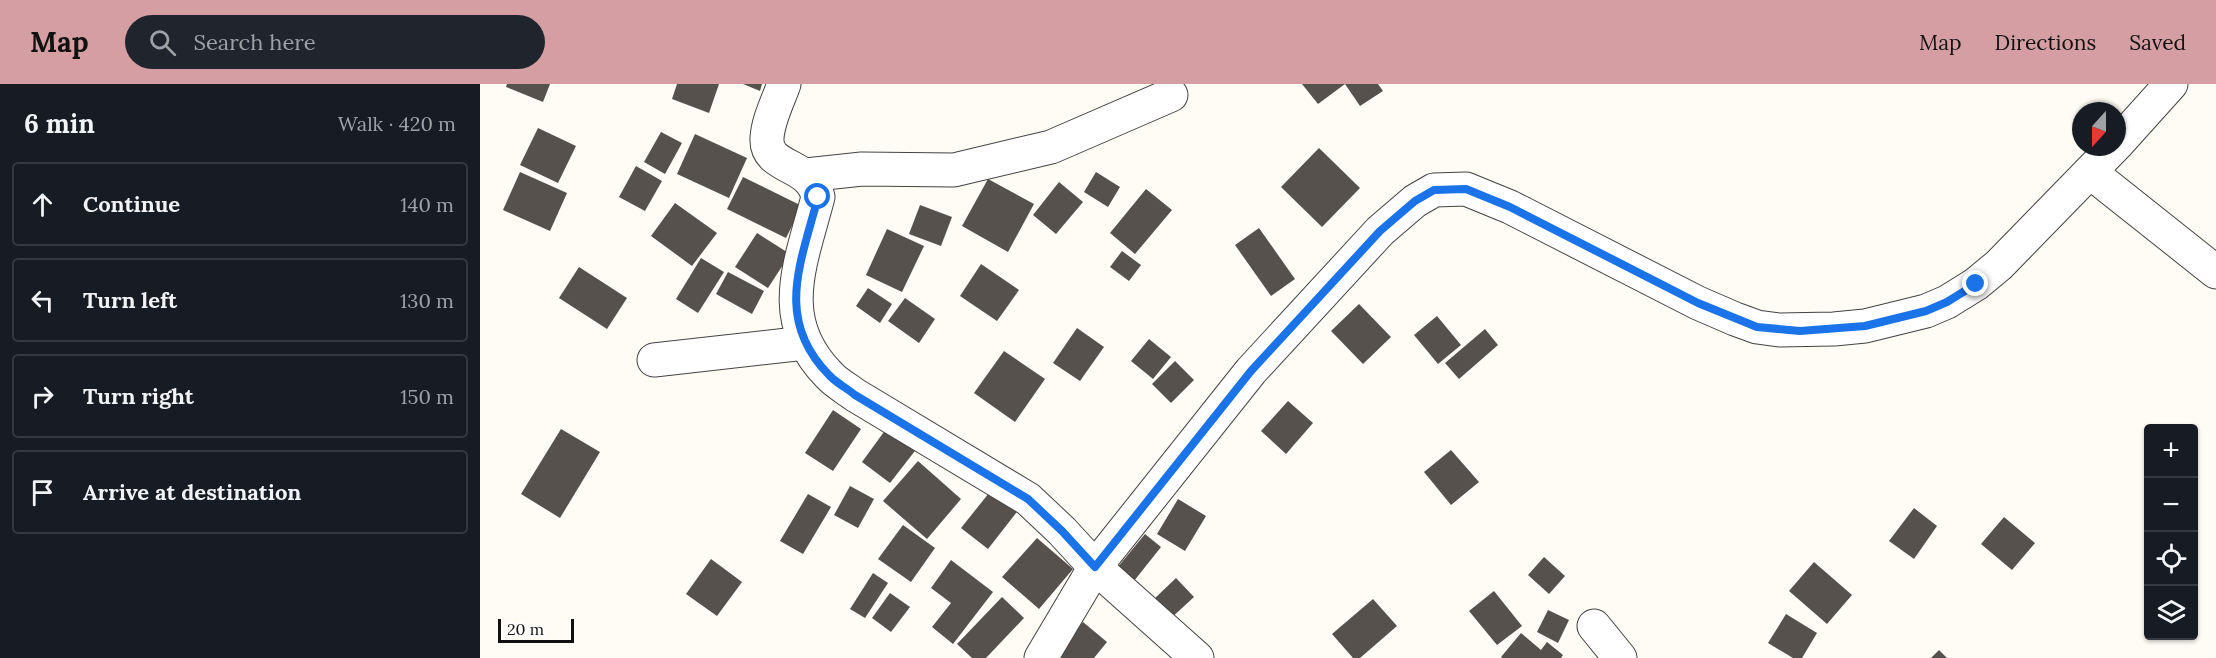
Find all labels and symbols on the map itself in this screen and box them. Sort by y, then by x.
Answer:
north arrow [2072,102,2126,156]
route start [804,183,830,209]
route end [1962,270,1988,296]
scale bar [498,616,574,644]

